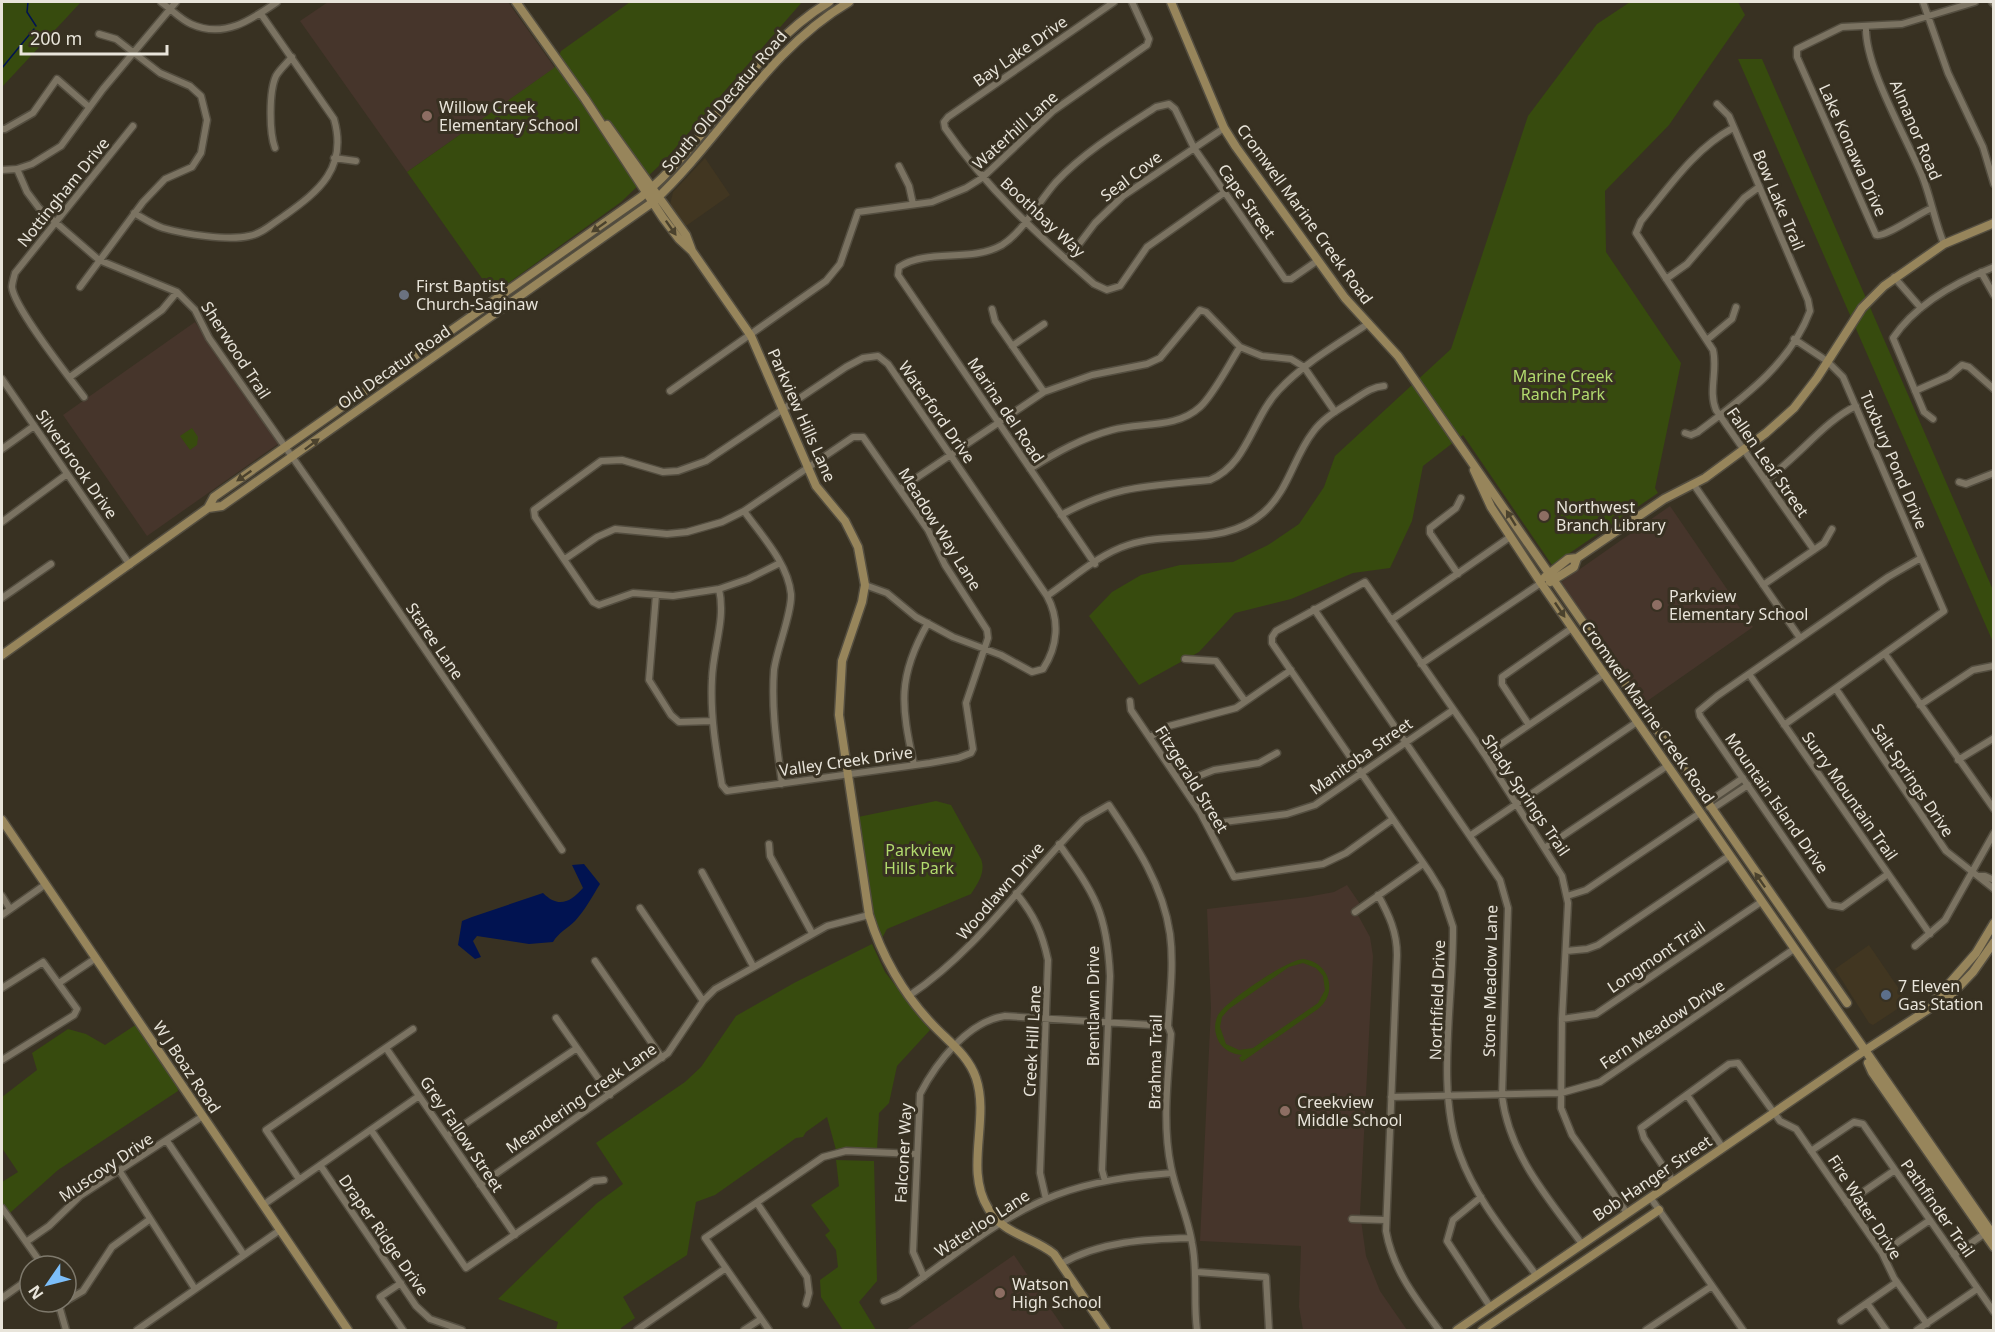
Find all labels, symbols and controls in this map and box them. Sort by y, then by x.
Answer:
street label: Bay Lake Drive [968,10,1072,92]
scale bar [21,18,166,56]
street label: South Old Decatur Road [656,25,792,177]
text: 200 m [30,26,82,50]
street label: Almanor Road [1885,76,1947,184]
street label: Lake Konawa Drive [1814,80,1892,220]
street label: Waterhill Lane [968,86,1062,174]
place label: Willow Creek Elementary School [439,96,578,136]
marker: Willow Creek Elementary School [420,109,434,123]
street label: Cromwell Marine Creek Road [1232,119,1378,309]
street label: Nottingham Drive [12,133,114,251]
street label: Seal Cove [1096,146,1166,206]
street label: Bow Lake Trail [1748,146,1810,254]
street label: Cape Street [1213,159,1281,243]
street label: Boothbay Way [996,172,1091,263]
one-way arrow [664,220,676,235]
one-way arrow [591,221,607,233]
place label: First Baptist Church-Saginaw [416,275,538,315]
marker: First Baptist Church-Saginaw [397,288,411,302]
street label: Sherwood Trail [196,297,276,403]
street label: Old Decatur Road [333,320,455,414]
street label: Parkview Hills Lane [763,345,841,485]
street label: Marina del Road [963,353,1049,467]
street label: Waterford Drive [894,357,980,467]
park label: Marine Creek Ranch Park [1513,365,1614,405]
street label: Tuxbury Pond Drive [1855,388,1933,532]
street label: Fallen Leaf Street [1722,403,1814,521]
street label: Silverbrook Drive [31,405,123,523]
one-way arrow [304,438,319,450]
street label: Meadow Way Lane [893,464,987,594]
one-way arrow [237,470,253,482]
place label: Northwest Branch Library [1556,496,1667,536]
marker: Northwest Branch Library [1537,509,1551,523]
one-way arrow [1505,510,1516,526]
place label: Parkview Elementary School [1669,585,1808,625]
street label: Staree Lane [401,598,469,684]
marker: Parkview Elementary School [1650,598,1664,612]
one-way arrow [1554,602,1566,618]
street label: Cromwell Marine Creek Road [1576,616,1720,808]
street label: Manitoba Street [1305,712,1417,800]
street label: Salt Springs Drive [1867,719,1959,841]
street label: Fitzgerald Street [1150,721,1234,837]
street label: Surry Mountain Trail [1797,727,1903,865]
street label: Mountain Island Drive [1720,728,1834,878]
street label: Shady Springs Trail [1477,730,1575,860]
street label: Valley Creek Drive [778,741,914,781]
street label: Woodlawn Drive [951,837,1049,945]
park label: Parkview Hills Park [884,839,954,879]
one-way arrow [1754,873,1766,889]
street label: Stone Meadow Lane [1478,905,1502,1057]
street label: Longmont Trail [1603,916,1709,998]
street label: Northfield Drive [1424,939,1450,1061]
street label: Brentlawn Drive [1082,946,1104,1066]
street label: Fern Meadow Drive [1595,974,1729,1074]
place label: 7 Eleven Gas Station [1898,975,1983,1015]
street label: Creek Hill Lane [1018,985,1046,1097]
marker: 7 Eleven Gas Station [1879,988,1893,1002]
street label: Brahma Trail [1143,1014,1167,1110]
street label: W J Boaz Road [148,1017,226,1117]
street label: Meandering Creek Lane [501,1038,661,1158]
street label: Grey Fallow Street [415,1072,509,1196]
place label: Creekview Middle School [1297,1091,1402,1131]
street label: Falconer Way [889,1102,917,1204]
marker: Creekview Middle School [1278,1104,1292,1118]
street label: Muscovy Drive [55,1127,157,1207]
street label: Bob Hanger Street [1588,1130,1716,1226]
street label: Fire Water Drive [1823,1150,1907,1264]
street label: Pathfinder Trail [1896,1155,1980,1261]
street label: Draper Ridge Drive [334,1170,434,1300]
street label: Waterloo Lane [930,1184,1034,1262]
north arrow [18,1254,78,1314]
place label: Watson High School [1012,1273,1102,1313]
text: N [23,1281,48,1304]
marker: Watson High School [993,1286,1007,1300]

